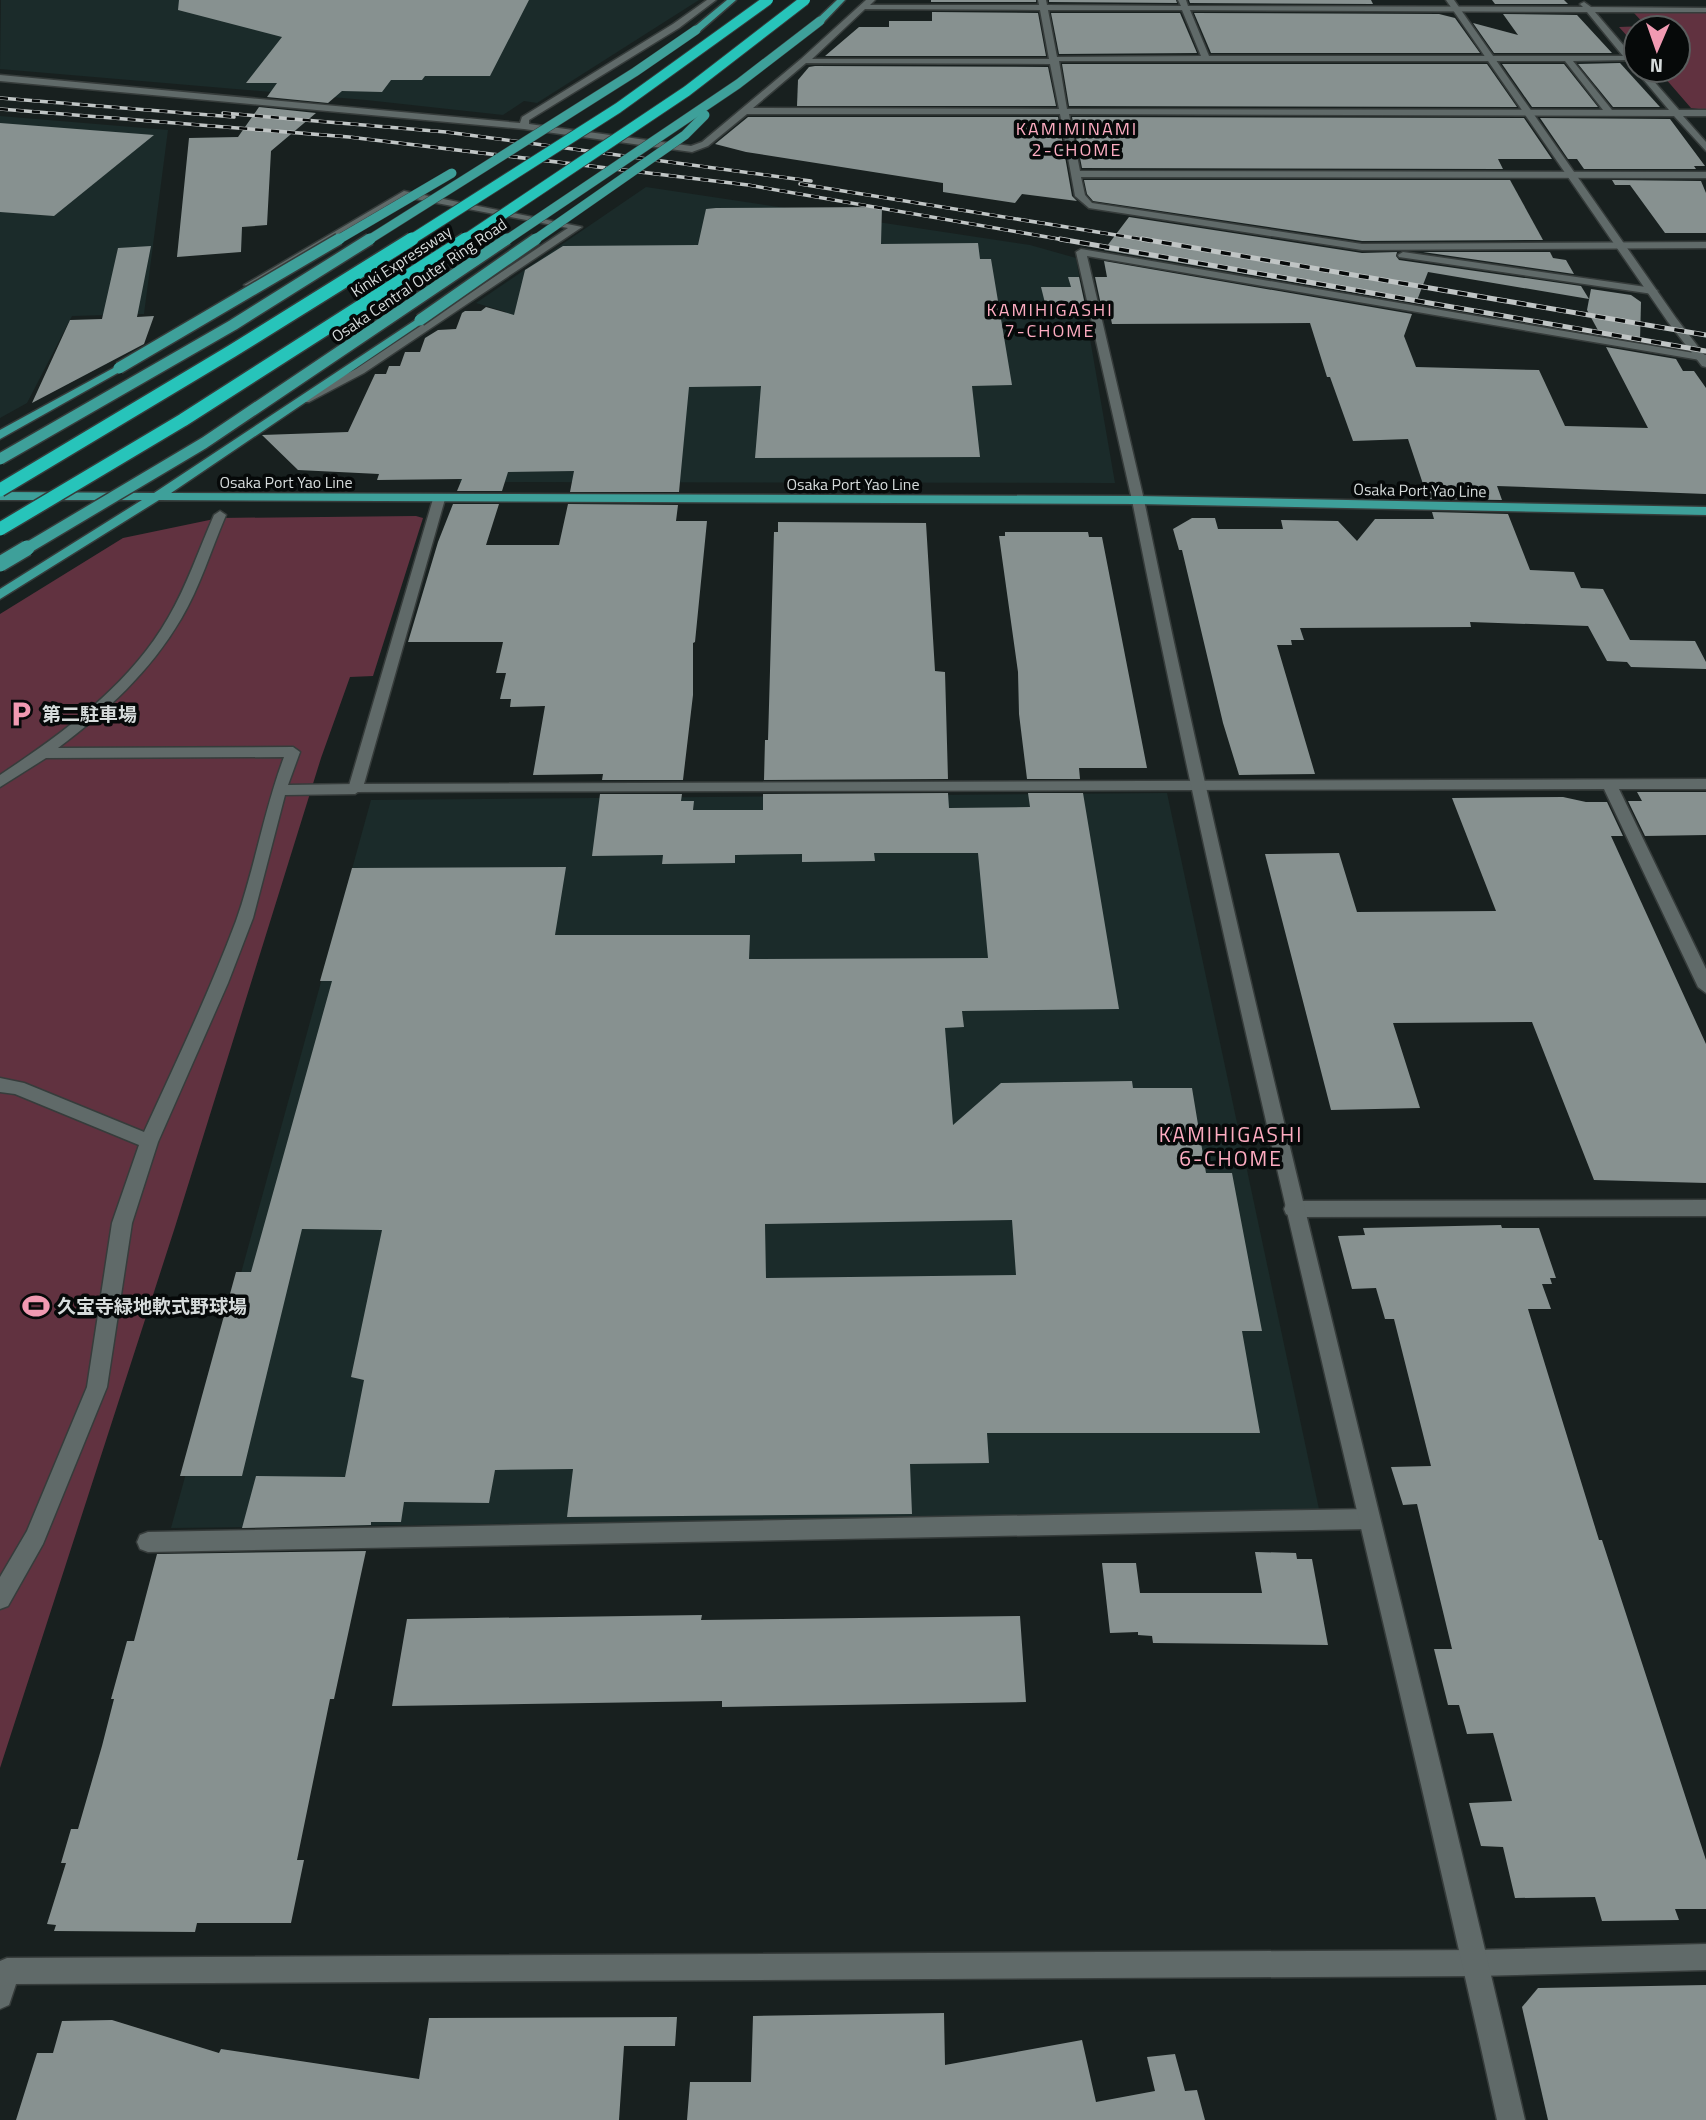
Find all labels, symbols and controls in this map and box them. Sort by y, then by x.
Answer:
north arrow [1622,14,1692,84]
text: N [1649,52,1663,81]
district label: KAMIMINAMI 2-CHOME [1016,115,1138,163]
street label: Osaka Central Outer Ring Road [327,212,511,348]
street label: Kinki Expressway [346,219,457,303]
district label: KAMIHIGASHI 7-CHOME [986,296,1114,344]
street label: Osaka Port Yao Line [219,470,353,494]
street label: Osaka Port Yao Line [786,472,920,496]
street label: Osaka Port Yao Line [1353,477,1487,503]
parking icon: 第二駐車場 [6,699,36,729]
place label: 第二駐車場 [42,699,137,728]
district label: KAMIHIGASHI 6-CHOME [1159,1118,1303,1174]
sports icon: 久宝寺緑地軟式野球場 [21,1291,51,1321]
place label: 久宝寺緑地軟式野球場 [57,1291,247,1320]

